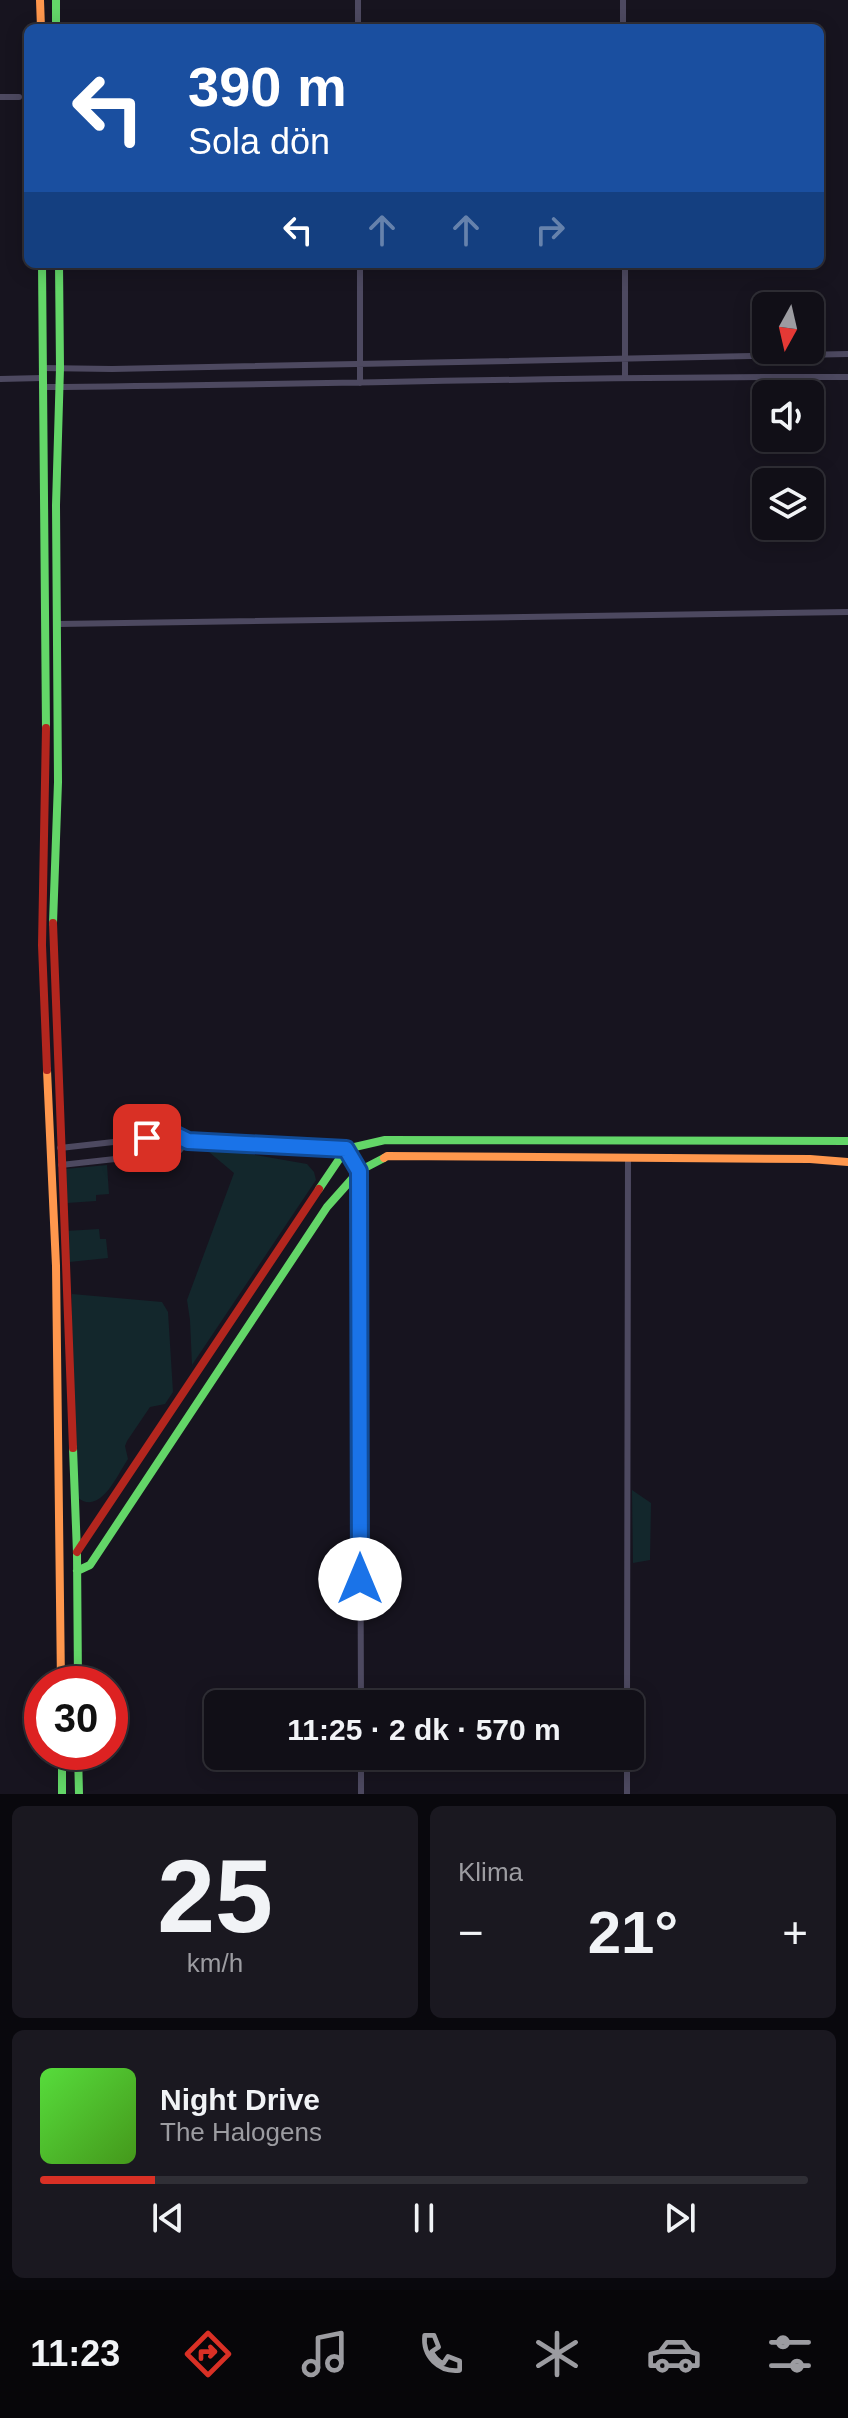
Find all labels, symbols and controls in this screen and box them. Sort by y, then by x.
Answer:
text: 390 m [188,55,347,118]
icon: left [56,56,160,160]
text: Sola dön [188,121,330,162]
icon: left [276,208,320,252]
icon: ahead [360,208,404,252]
icon: ahead [444,208,488,252]
icon: right [528,208,572,252]
north arrow [752,292,824,364]
map controls [752,292,824,540]
button: sound [752,380,824,452]
button: layers [752,468,824,540]
pin [113,1104,181,1172]
icon: arrive [125,1116,169,1160]
position arrow [318,1537,402,1621]
speed limit sign: 30 [24,1666,128,1770]
text: 11:25 · 2 dk · 570 m [287,1713,561,1746]
text: 25 [157,1838,273,1954]
text: Klima [458,1857,523,1887]
text: 21° [588,1899,678,1966]
text: − [458,1908,484,1957]
text: + [782,1908,808,1957]
text: km/h [187,1948,243,1978]
text: Night Drive [160,2083,320,2116]
text: The Halogens [160,2117,322,2147]
icon: previous [146,2196,190,2240]
icon: pause [402,2196,446,2240]
icon: next [658,2196,702,2240]
icon: directions [180,2326,236,2382]
icon: music [297,2326,353,2382]
icon: phone [413,2326,469,2382]
icon: climate [529,2326,585,2382]
icon: car [646,2326,702,2382]
icon: filters [762,2326,818,2382]
text: 11:23 [30,2333,120,2374]

